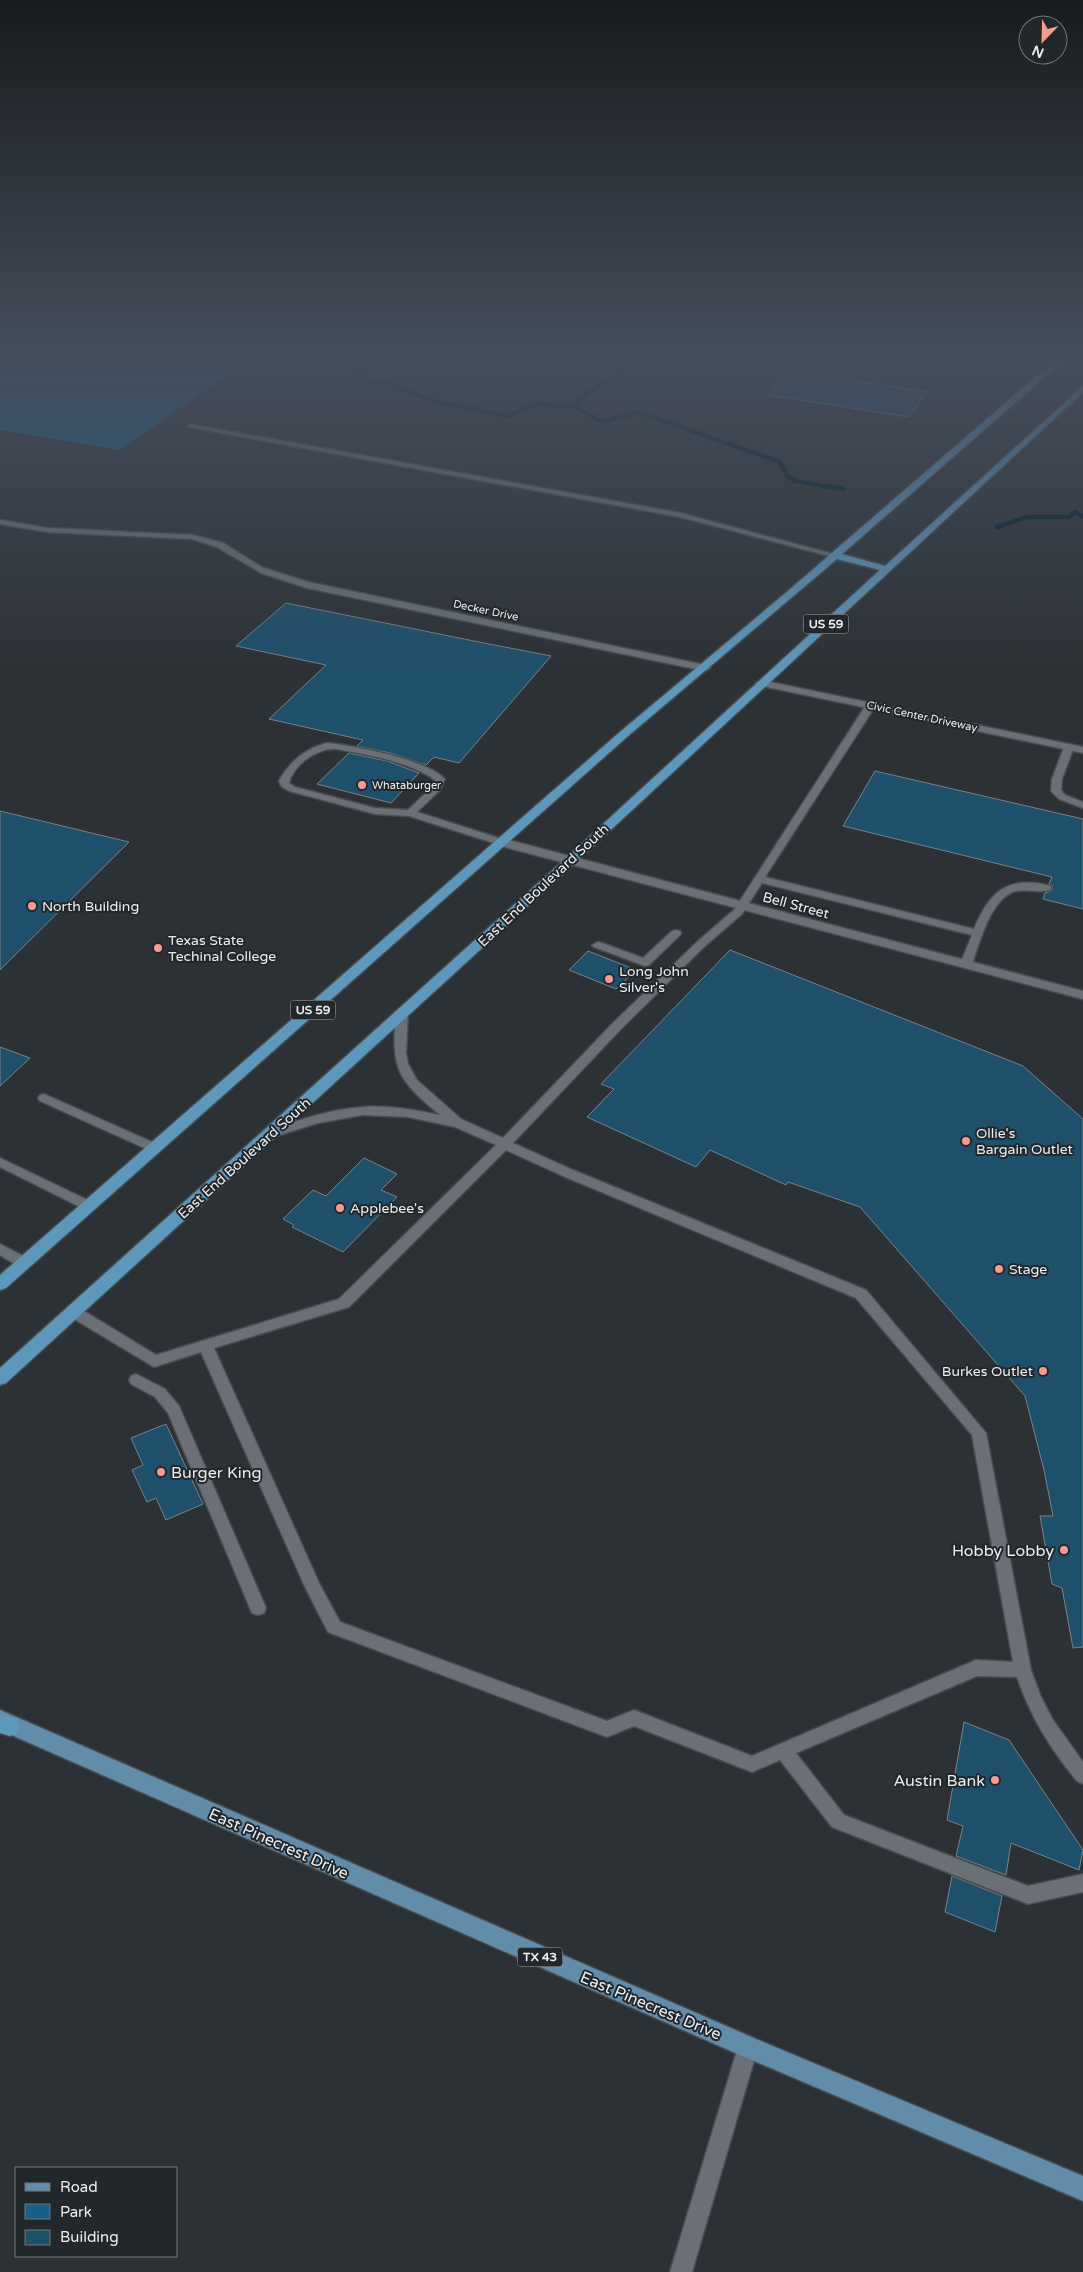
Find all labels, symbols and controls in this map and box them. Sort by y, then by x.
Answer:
north arrow [1018,15,1068,65]
text: N [1030,41,1047,62]
street label: Decker Drive [452,597,520,624]
road number: US 59 [804,614,848,634]
street label: Civic Center Driveway [865,698,979,735]
marker: Whataburger [356,779,368,791]
place label: Whataburger [372,779,442,792]
street label: East End Boulevard South [474,820,612,950]
street label: Bell Street [761,888,832,923]
place label: North Building [42,898,139,915]
marker: North Building [26,900,38,912]
place label: Texas State Techinal College [168,932,276,965]
marker: Texas State Techinal College [152,942,164,954]
place label: Long John Silver's [619,963,689,996]
marker: Long John Silver's [603,973,615,985]
road number: US 59 [290,1000,336,1020]
street label: East End Boulevard South [175,1094,314,1222]
place label: Ollie's Bargain Outlet [976,1125,1074,1158]
marker: Ollie's Bargain Outlet [960,1135,972,1147]
place label: Applebee's [350,1200,424,1217]
marker: Applebee's [334,1202,346,1214]
place label: Stage [1009,1261,1047,1278]
marker: Stage [993,1263,1005,1275]
place label: Burkes Outlet [942,1363,1034,1380]
marker: Burkes Outlet [1037,1365,1049,1377]
place label: Burger King [171,1463,262,1483]
marker: Burger King [155,1466,167,1478]
place label: Hobby Lobby [952,1541,1054,1561]
marker: Hobby Lobby [1058,1544,1070,1556]
place label: Austin Bank [893,1771,985,1791]
marker: Austin Bank [989,1774,1001,1786]
street label: East Pinecrest Drive [205,1804,352,1884]
road number: TX 43 [518,1948,562,1966]
street label: East Pinecrest Drive [577,1967,724,2045]
legend [15,2167,178,2257]
text: Road [60,2178,98,2196]
text: Park [60,2203,92,2221]
text: Building [60,2228,119,2246]

